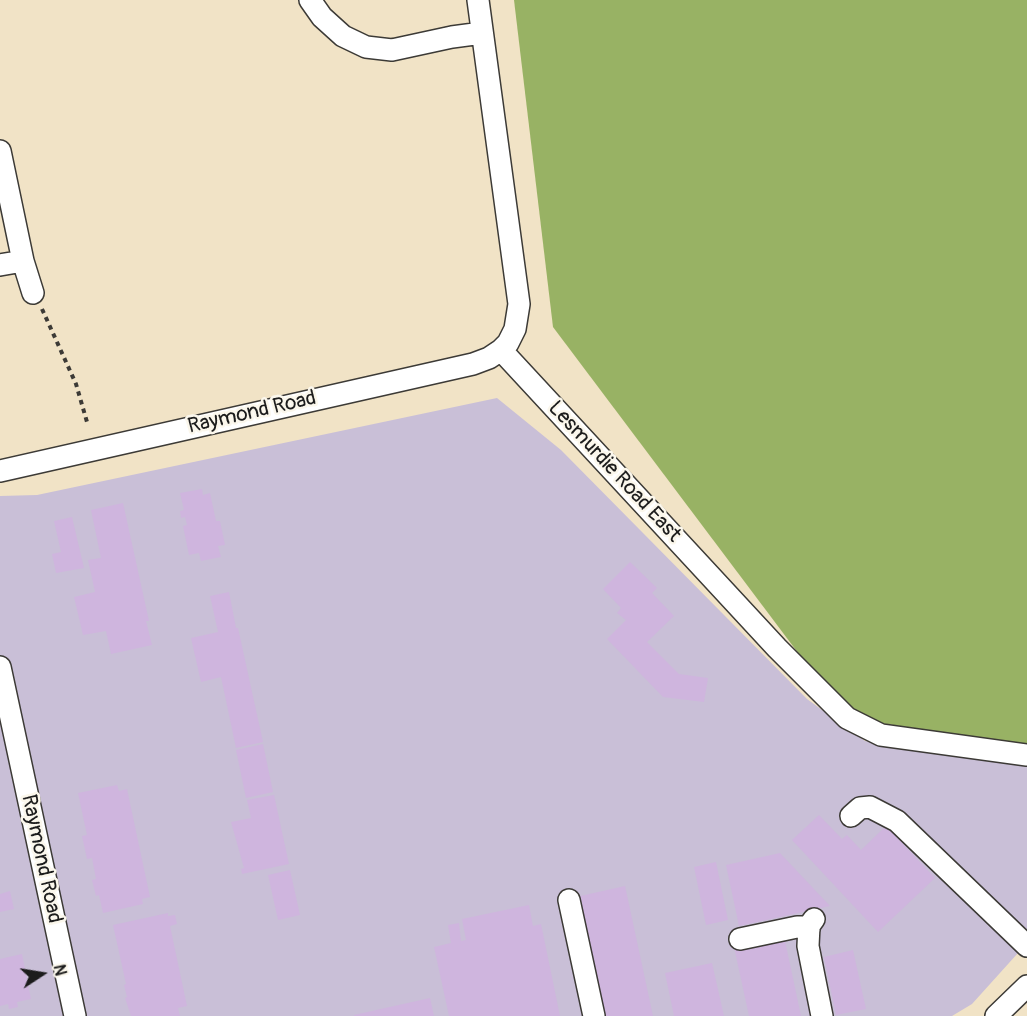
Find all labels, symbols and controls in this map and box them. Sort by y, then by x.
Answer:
street label: Raymond Road [185,386,319,440]
street label: Lesmurdie Road East [542,396,686,548]
street label: Raymond Road [15,792,67,926]
north arrow [12,944,72,1004]
text: N [49,963,71,978]

